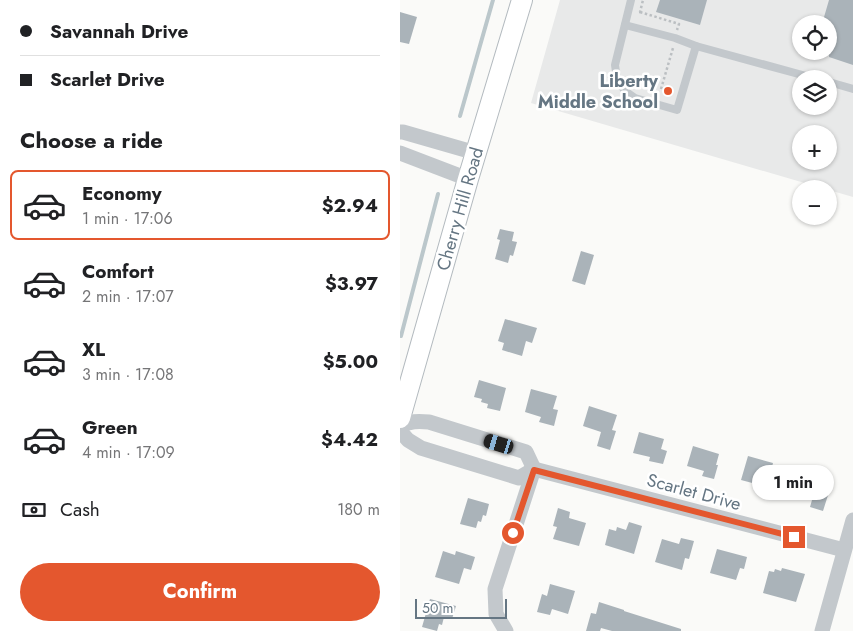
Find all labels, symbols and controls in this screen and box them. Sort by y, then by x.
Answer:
map controls [792,15,837,225]
button: locate [792,15,837,60]
text: Savannah Drive [50,18,188,45]
text: Scarlet Drive [50,66,165,93]
place label: Liberty Middle School [538,68,659,115]
button: layers [792,70,837,115]
marker: Liberty Middle School [662,85,674,97]
text: Choose a ride [20,124,163,156]
button: + [792,125,837,170]
street label: Cherry Hill Road [430,144,490,274]
text: Economy [82,180,162,207]
button: − [792,180,837,225]
icon: car [22,183,67,228]
text: $2.94 [322,192,378,219]
text: 1 min · 17:06 [82,207,173,230]
text: Comfort [82,258,154,285]
icon: car [22,261,67,306]
text: $3.97 [325,270,378,297]
text: 2 min · 17:07 [82,285,174,308]
text: XL [82,336,105,363]
icon: car [22,339,67,384]
text: $5.00 [323,348,378,375]
text: 3 min · 17:08 [82,363,174,386]
text: Green [82,414,138,441]
icon: car [22,417,67,462]
text: $4.42 [321,426,378,453]
car [482,432,515,456]
text: 4 min · 17:09 [82,441,175,464]
callout: 1 min [753,464,835,500]
street label: Scarlet Drive [644,467,744,517]
text: 1 min [773,471,813,494]
icon: cash [20,496,48,524]
text: Cash [60,496,100,523]
text: 180 m [337,498,380,521]
route start [502,522,524,544]
route end [783,526,805,548]
button: Confirm [20,563,380,621]
scale bar [415,596,508,619]
text: 50 m [422,598,453,618]

